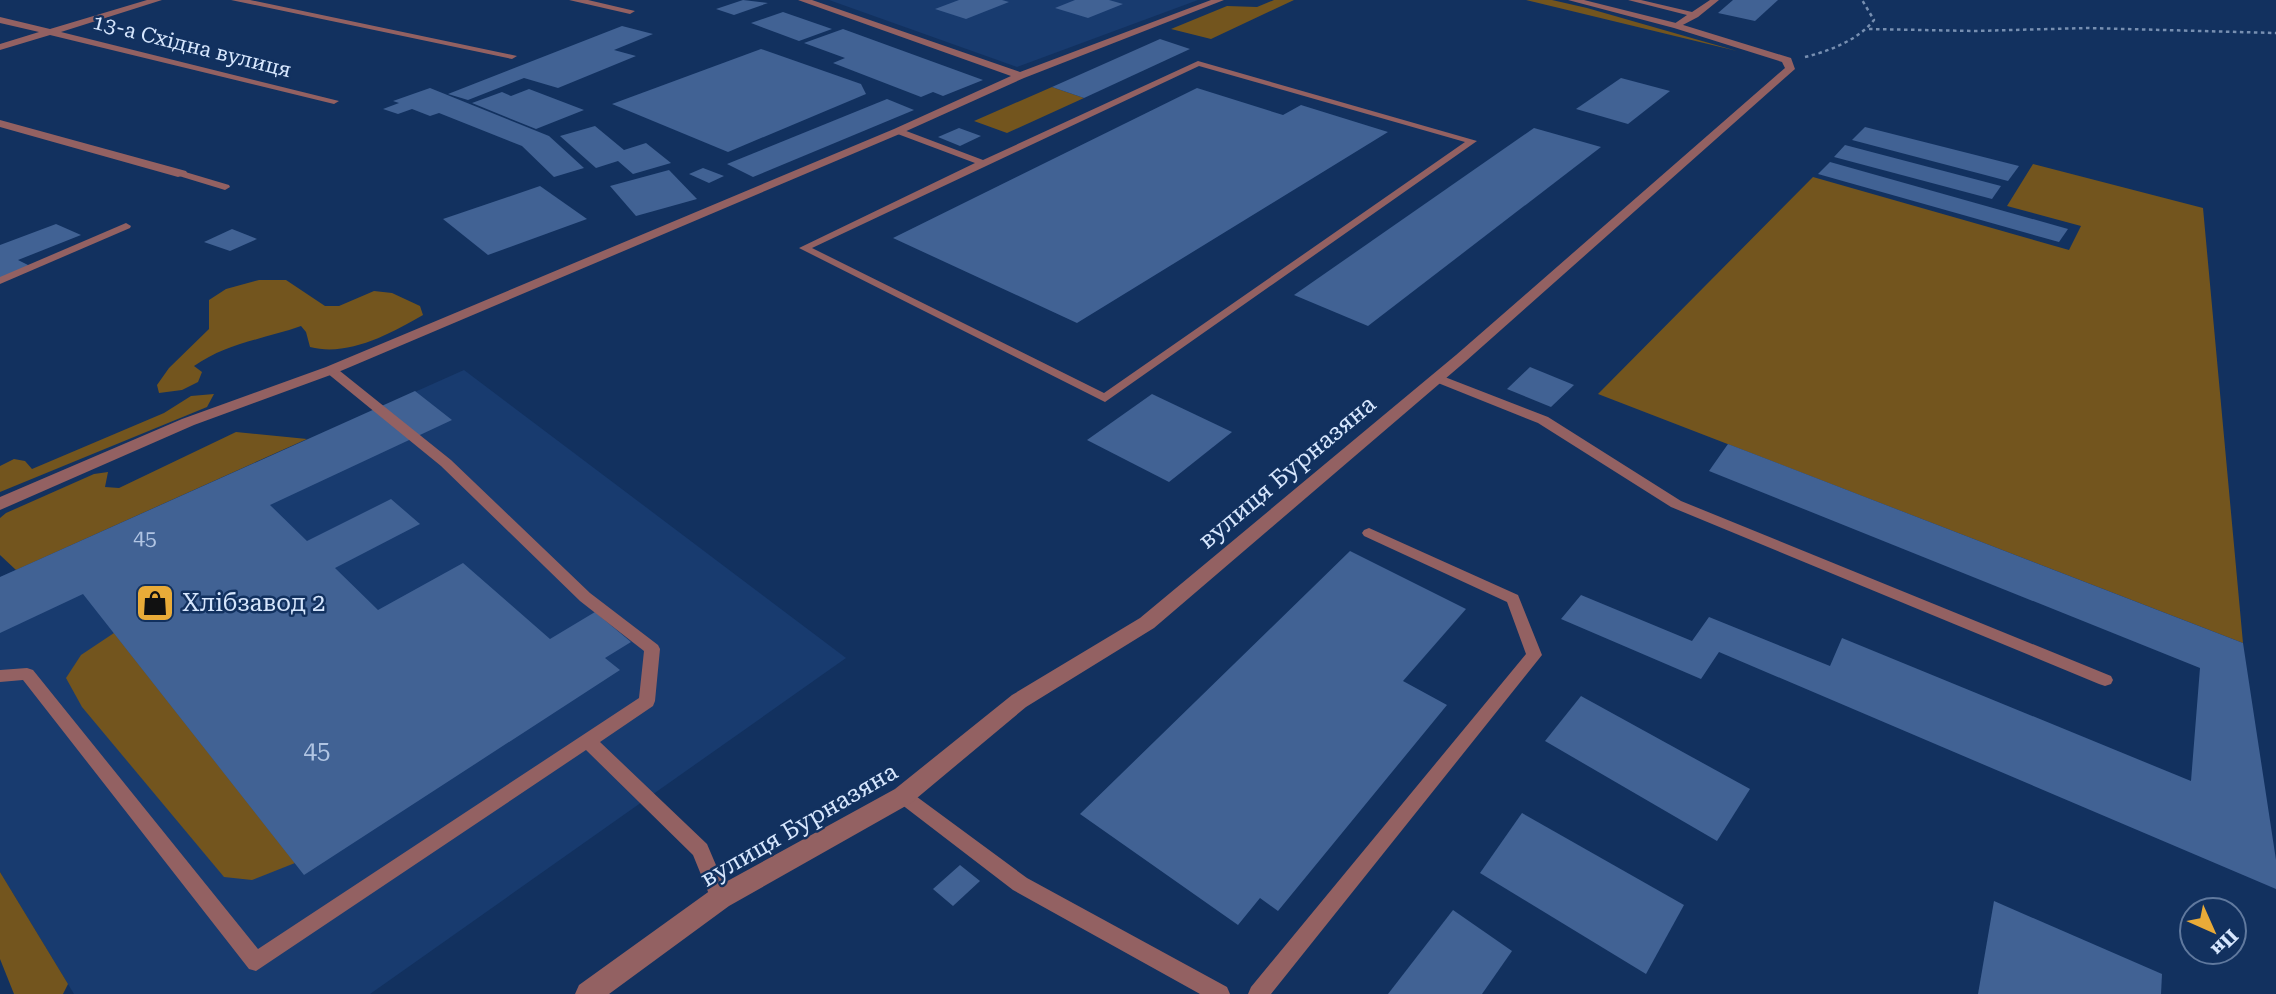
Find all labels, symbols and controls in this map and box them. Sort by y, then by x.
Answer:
street label: 13-а Східна вулиця [90,10,294,82]
street label: вулиця Бурназяна [1193,390,1381,554]
house number: 45 [133,526,157,550]
shop icon: Хлібзавод 2 [134,582,176,624]
place label: Хлібзавод 2 [182,589,326,617]
house number: 45 [304,737,330,765]
street label: вулиця Бурназяна [696,757,902,893]
north arrow [2178,896,2248,966]
text: Пн [2206,924,2243,961]

